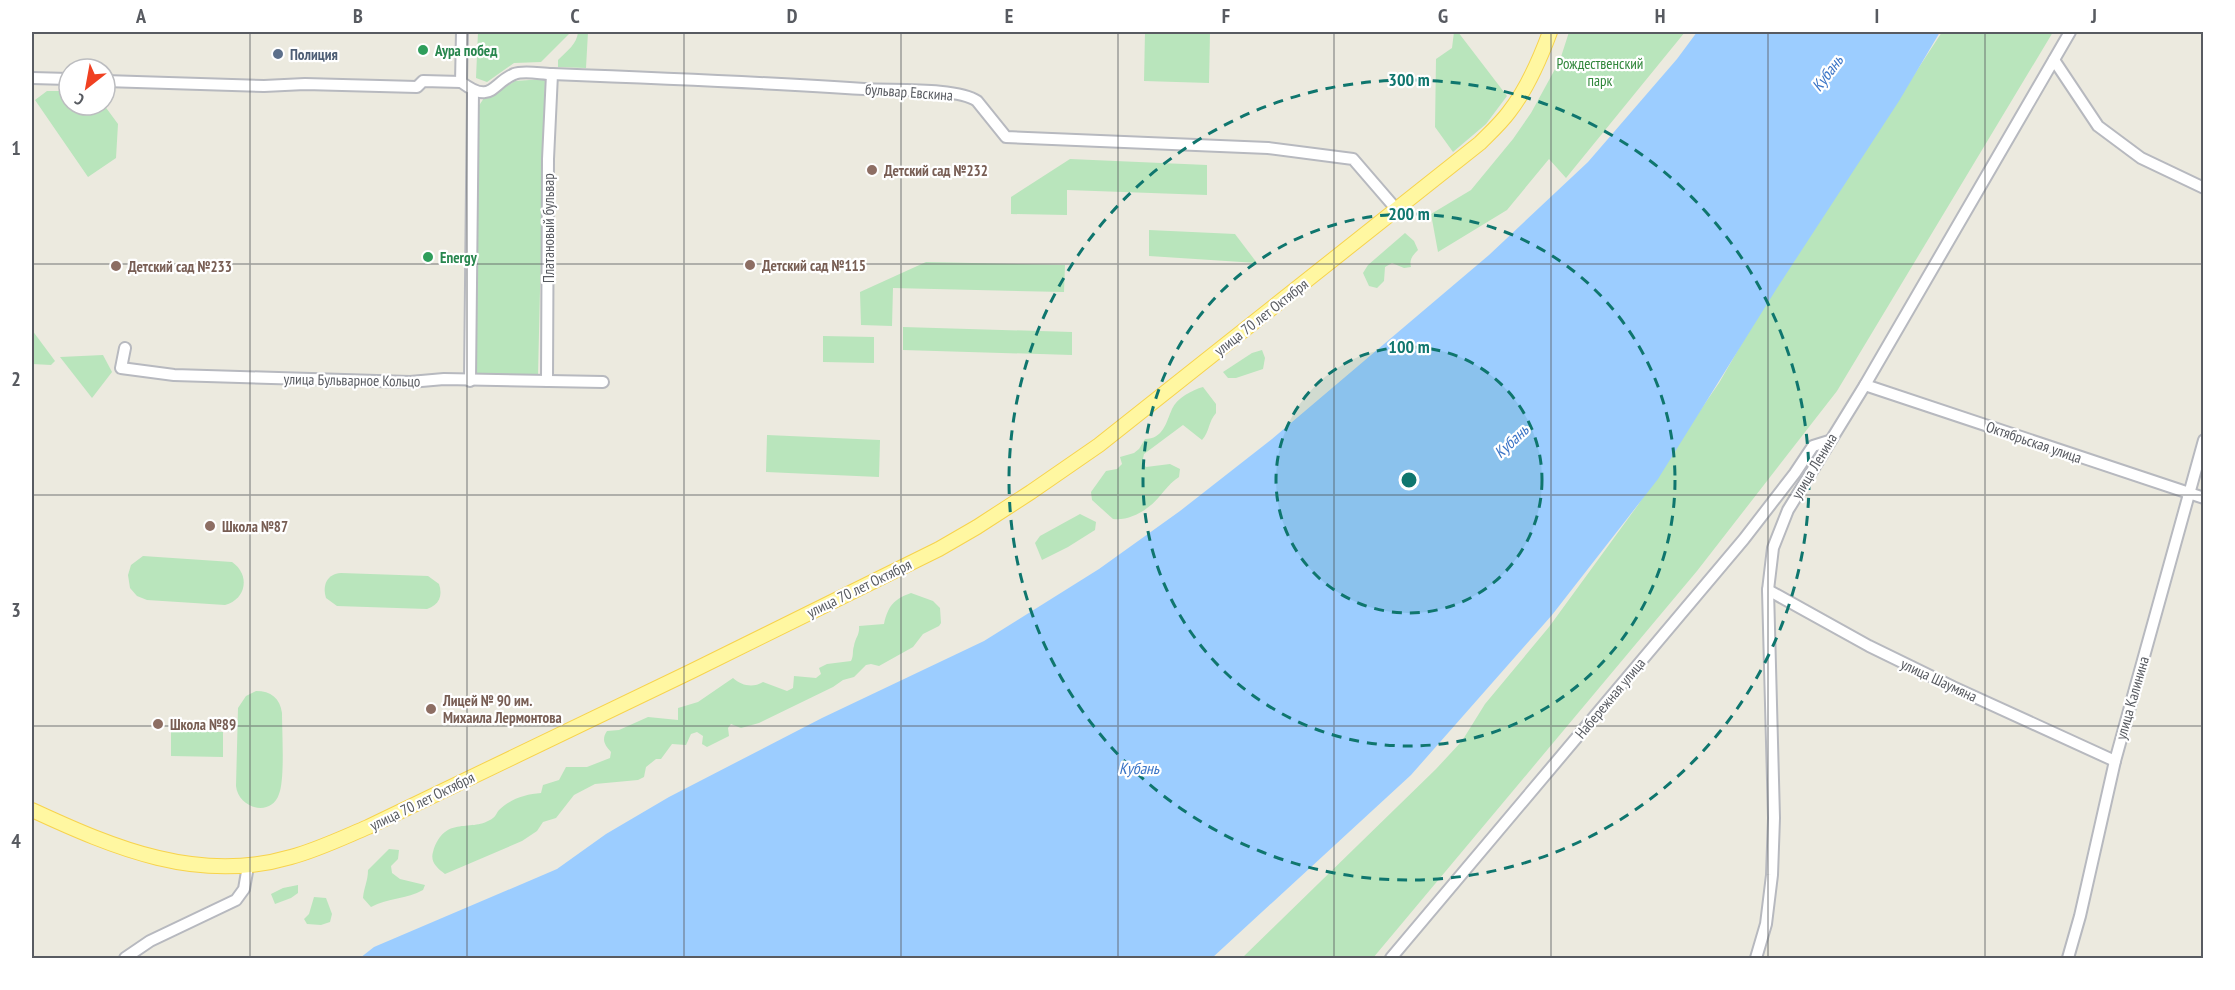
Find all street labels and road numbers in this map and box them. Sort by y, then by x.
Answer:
street label: бульвар Евскина [864,79,954,105]
street label: Платановый бульвар [539,173,558,283]
street label: улица 70 лет Октября [1210,274,1312,360]
street label: улица Бульварное Кольцо [283,369,421,391]
street label: Октябрьская улица [1984,417,2084,467]
street label: улица Ленина [1787,430,1841,502]
street label: улица 70 лет Октября [804,554,915,622]
street label: Набережная улица [1571,654,1649,742]
street label: улица Шаумяна [1898,654,1980,706]
street label: улица Калинина [2111,654,2153,742]
street label: улица 70 лет Октября [367,767,478,835]

